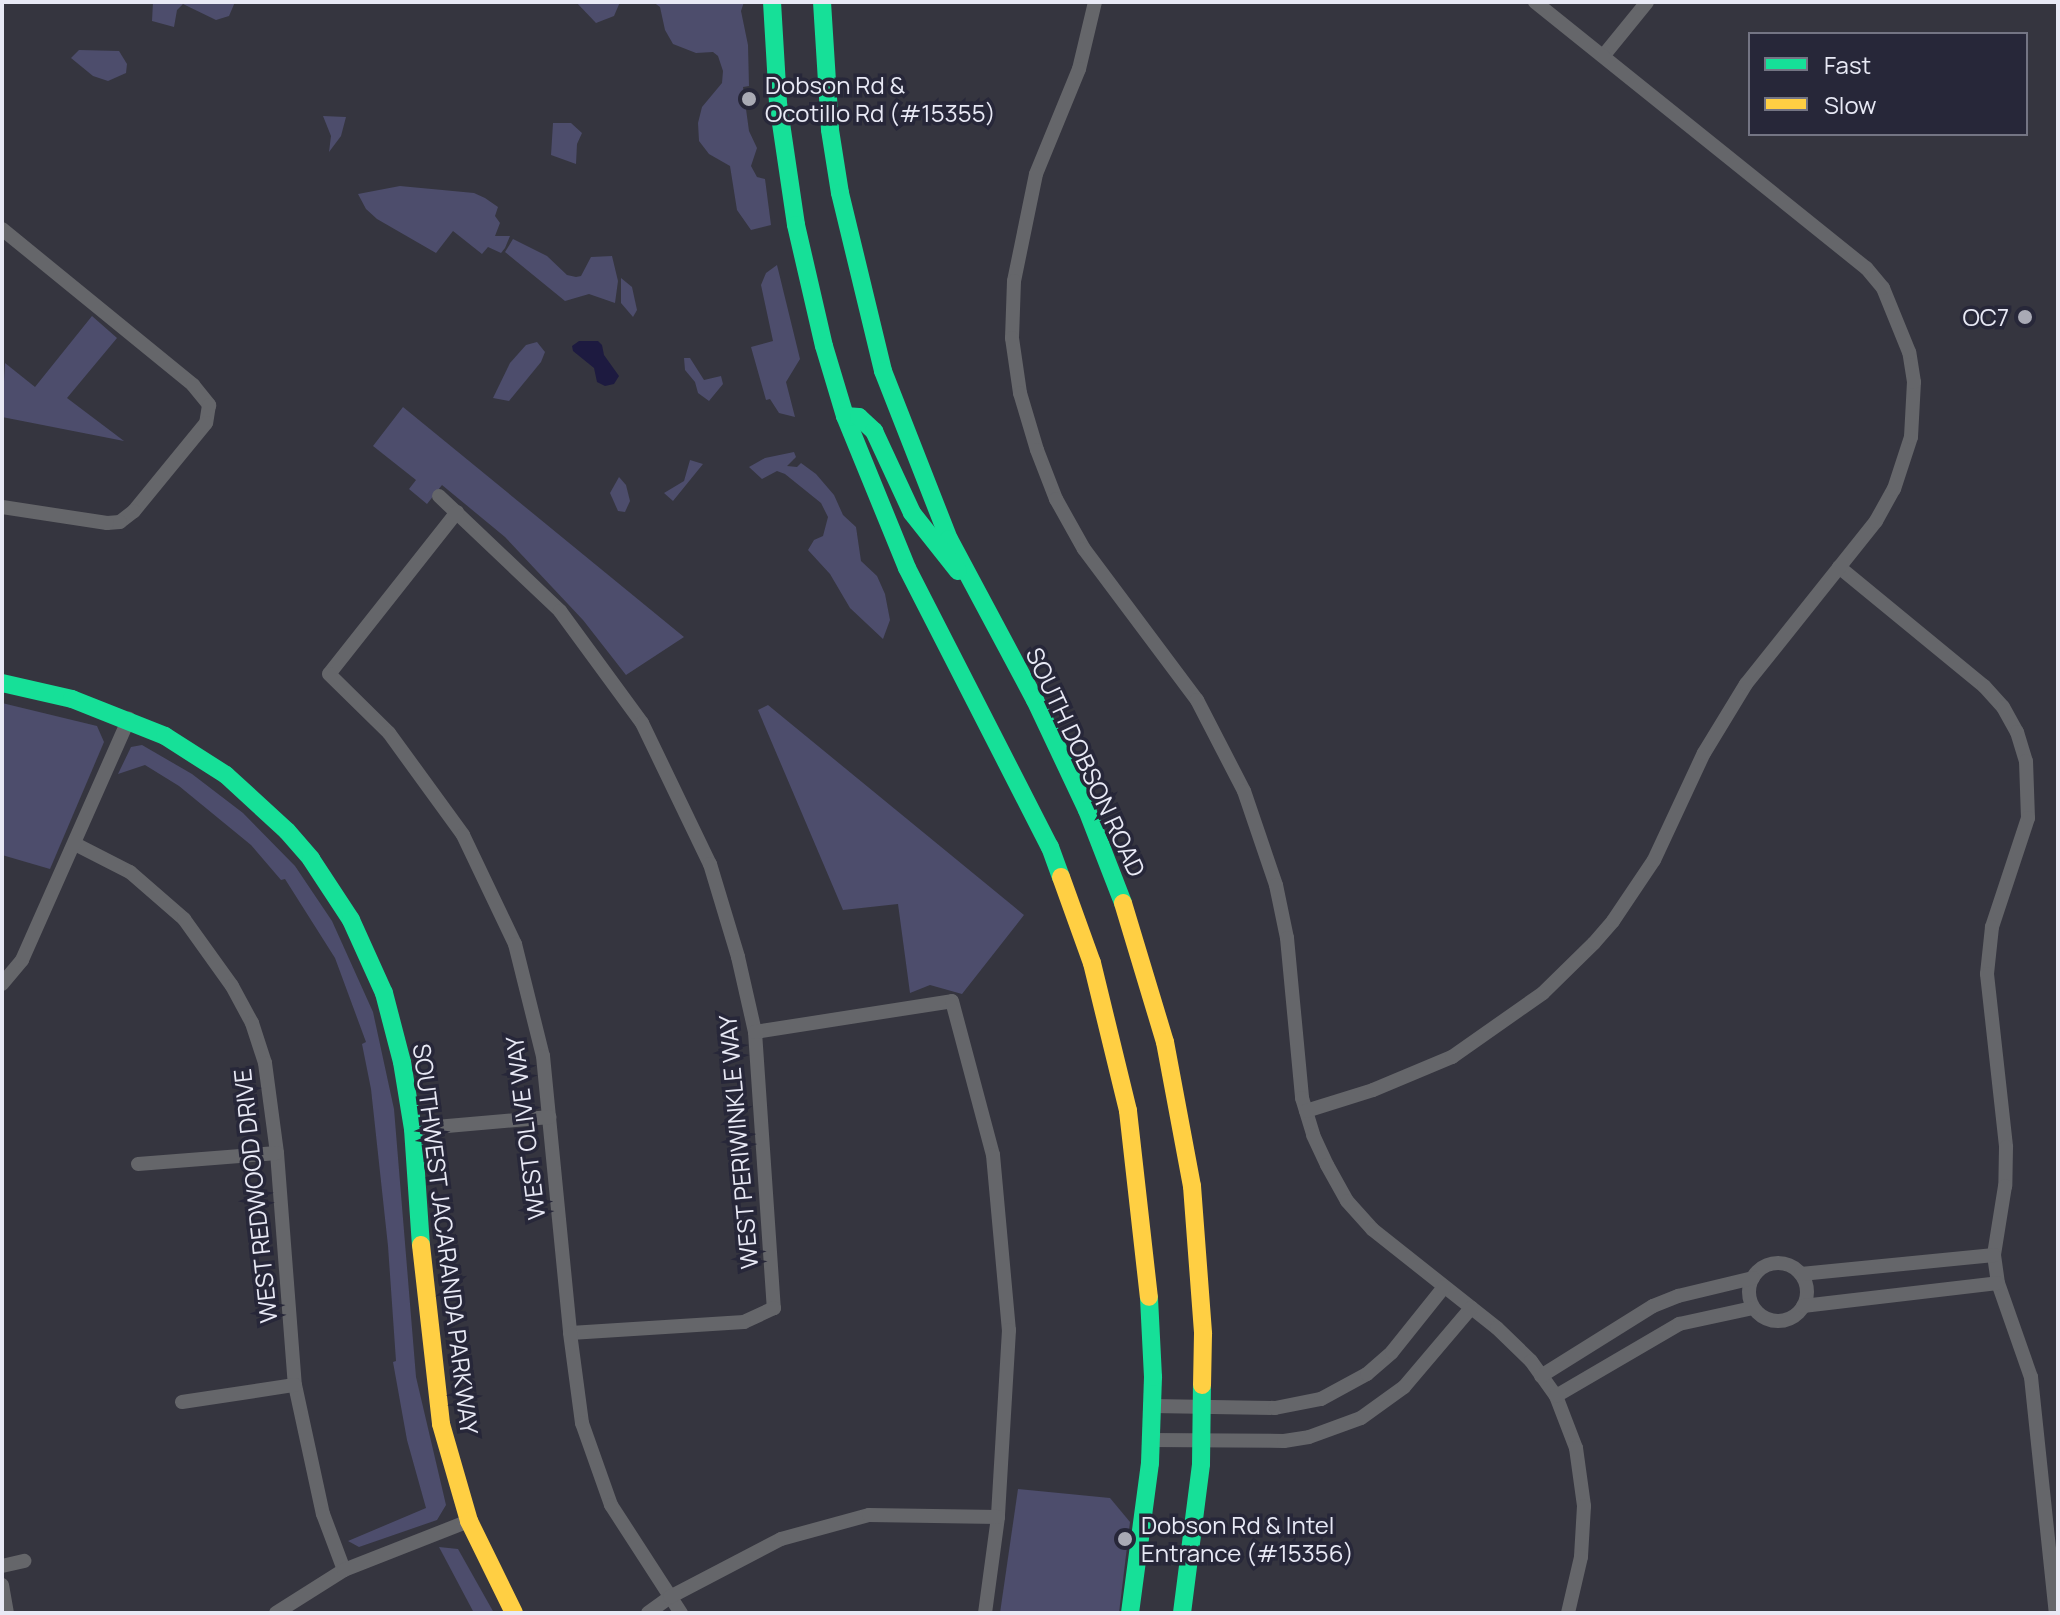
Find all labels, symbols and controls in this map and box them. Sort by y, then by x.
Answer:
legend [1748,32,2028,136]
text: Fast [1824,48,1871,81]
place label: Dobson Rd & Ocotillo Rd (#15355) [765,71,996,127]
text: Slow [1824,88,1877,121]
marker: Dobson Rd & Ocotillo Rd (#15355) [740,90,758,108]
place label: OC7 [1962,303,2009,331]
marker: OC7 [2016,308,2034,326]
street label: SOUTH DOBSON ROAD [1020,643,1152,881]
street label: WEST PERIWINKLE WAY [713,1013,763,1271]
street label: WEST OLIVE WAY [499,1034,551,1222]
street label: SOUTHWEST JACARANDA PARKWAY [408,1041,484,1437]
street label: WEST REDWOOD DRIVE [227,1067,283,1325]
place label: Dobson Rd & Intel Entrance (#15356) [1141,1511,1354,1567]
marker: Dobson Rd & Intel Entrance (#15356) [1116,1530,1134,1548]

